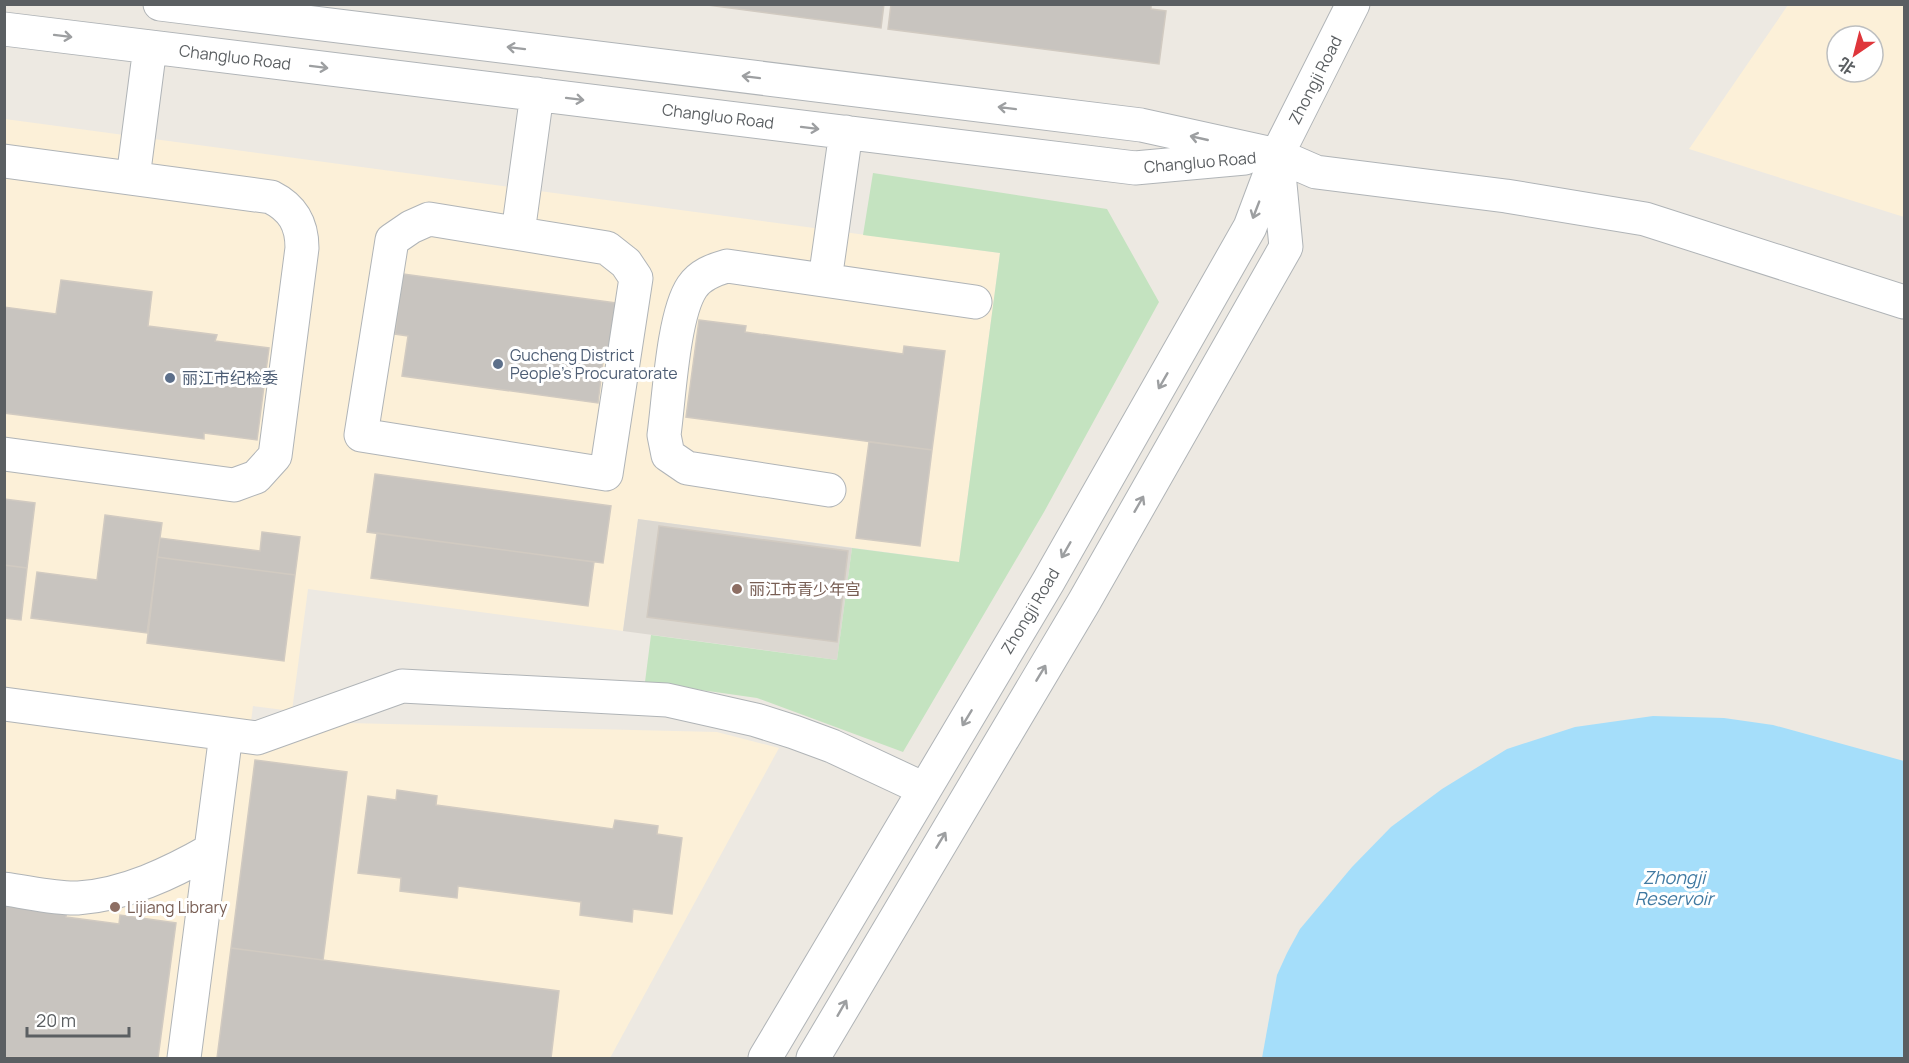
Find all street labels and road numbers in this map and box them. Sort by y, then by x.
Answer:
street label: Zhongji Road [1283,32,1347,128]
street label: Changluo Road [178,39,292,75]
street label: Changluo Road [661,98,775,134]
street label: Changluo Road [1143,146,1257,178]
street label: Zhongji Road [996,564,1064,658]

